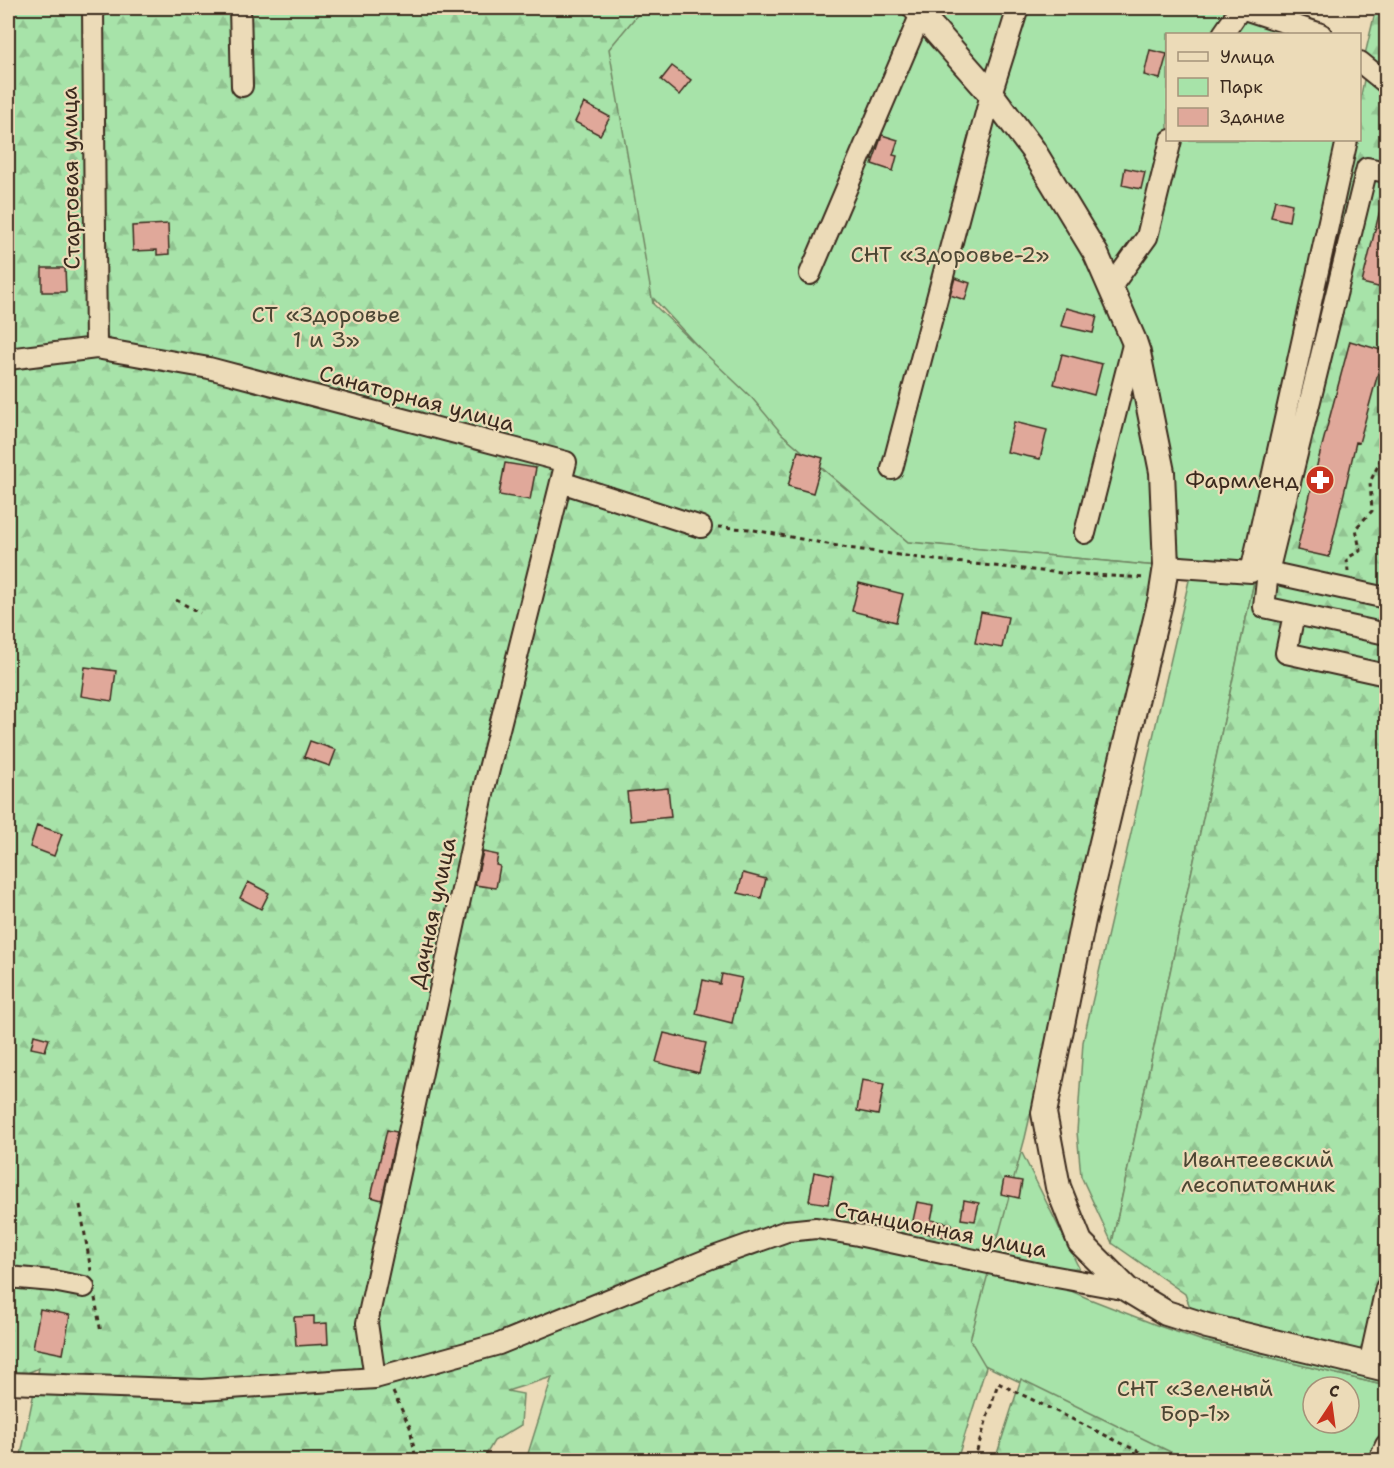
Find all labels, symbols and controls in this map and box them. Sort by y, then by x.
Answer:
legend [1166,33,1361,141]
text: Улица [1220,45,1274,69]
text: Парк [1220,75,1263,99]
street label: Стартовая улица [54,86,87,270]
text: Здание [1220,105,1285,129]
park label: СНТ «Здоровье-2» [851,240,1050,269]
park label: СТ «Здоровье 1 и 3» [252,300,400,354]
street label: Санаторная улица [316,358,518,439]
pharmacy icon: Фармленд [1304,464,1336,496]
place label: Фармленд [1185,466,1299,495]
street label: Дачная улица [402,835,463,991]
park label: Ивантеевский лесопитомник [1181,1145,1335,1199]
street label: Станционная улица [832,1195,1050,1264]
park label: СНТ «Зеленый Бор-1» [1117,1374,1273,1428]
north arrow [1301,1375,1361,1435]
text: С [1327,1380,1342,1402]

